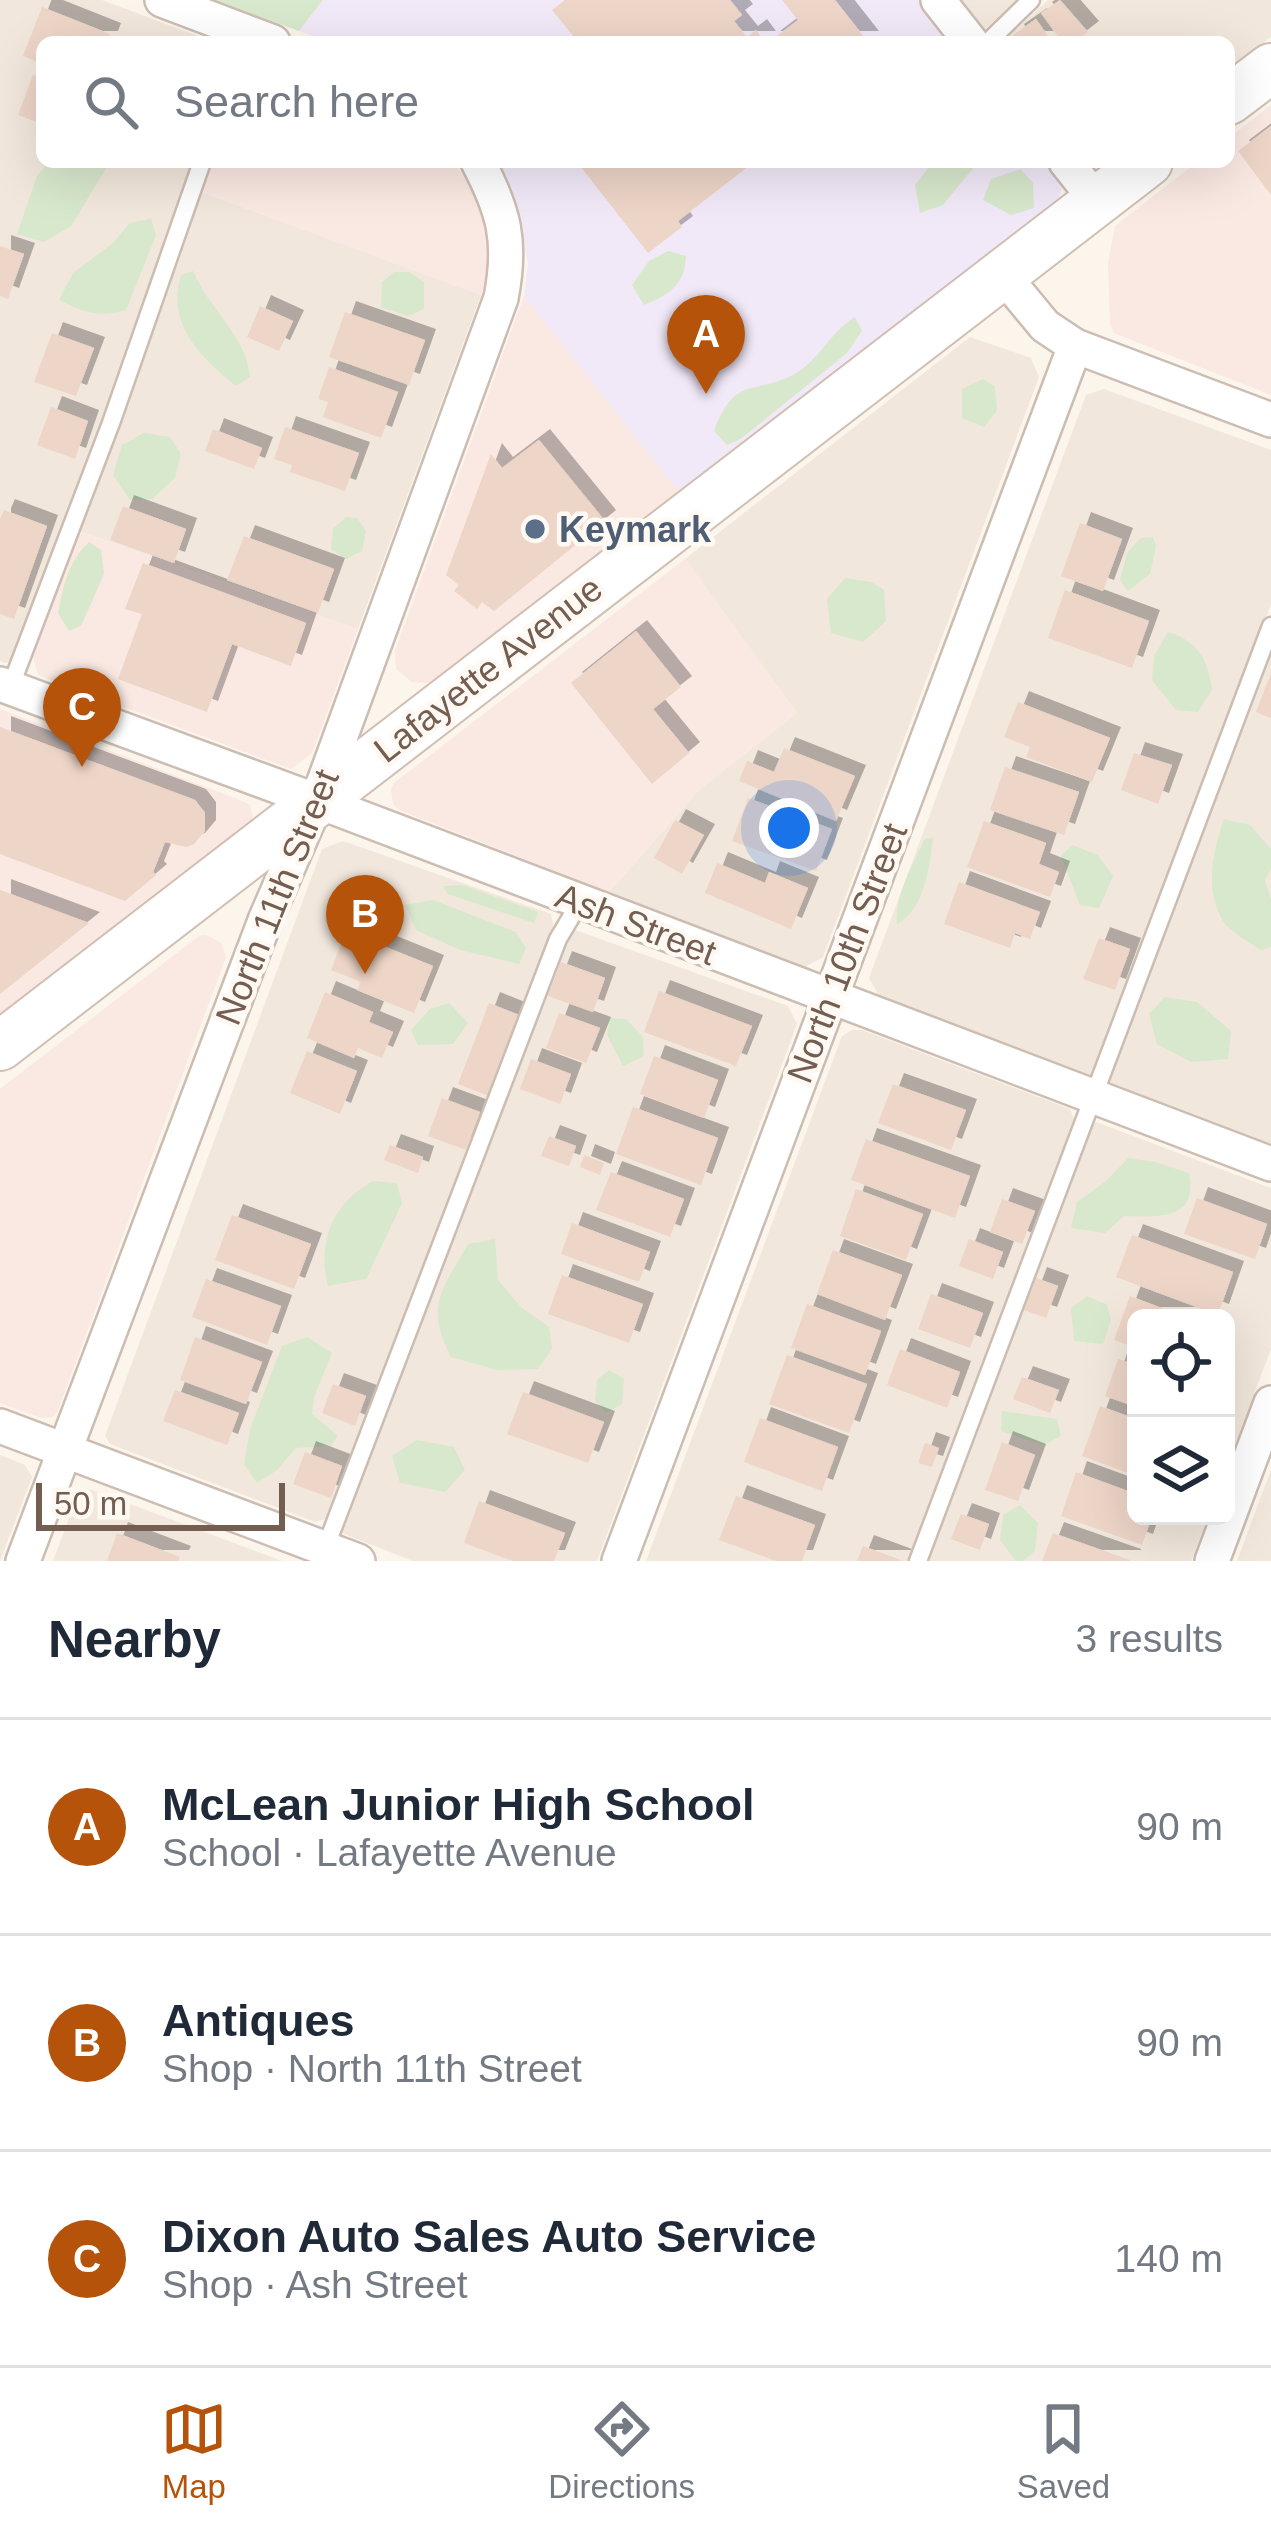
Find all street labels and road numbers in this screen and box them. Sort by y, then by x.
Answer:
street label: Lafayette Avenue [366,567,610,771]
street label: North 11th Street [207,763,347,1031]
street label: North 10th Street [779,818,915,1088]
street label: Ash Street [550,875,722,973]

